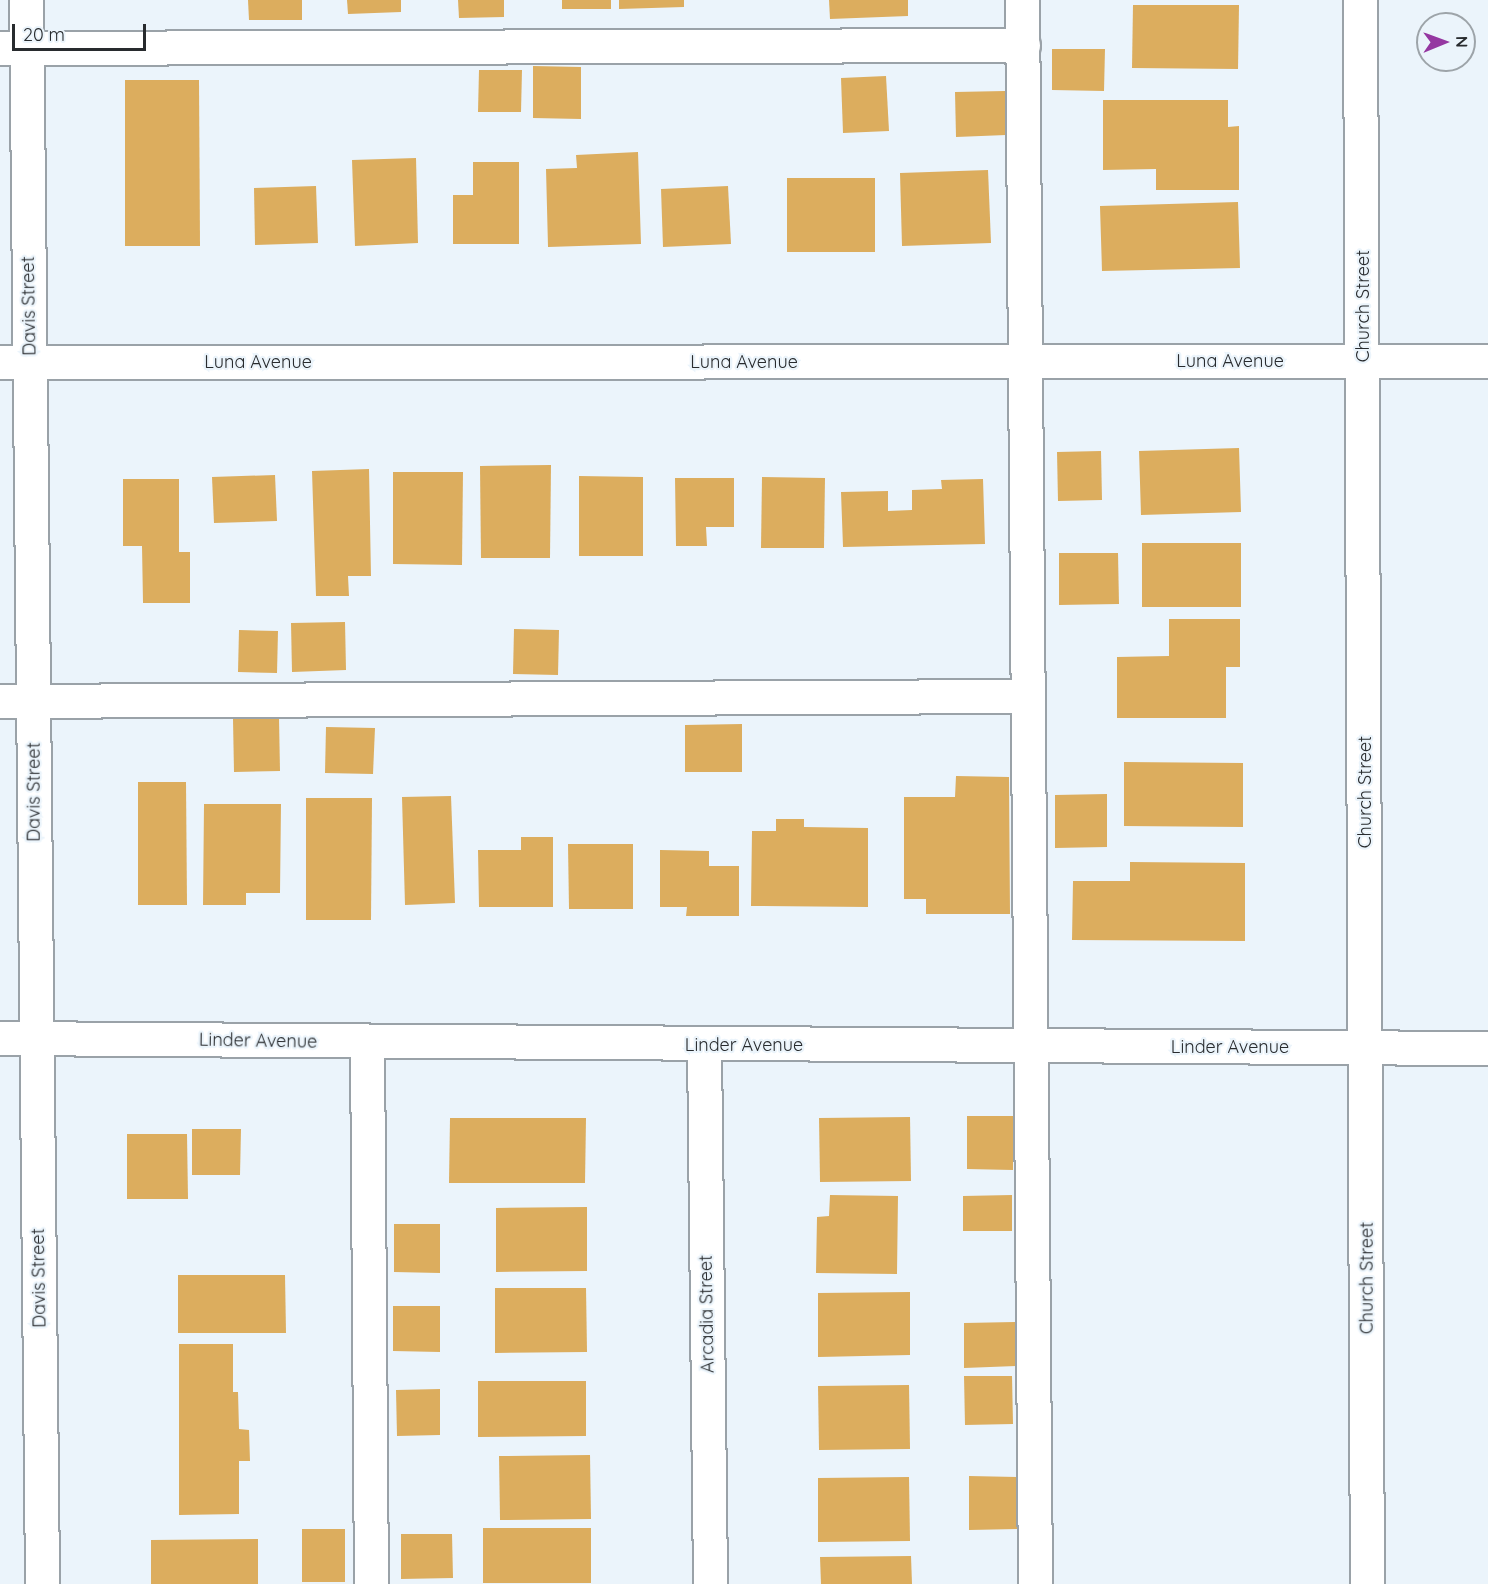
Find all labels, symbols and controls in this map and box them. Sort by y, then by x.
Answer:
scale bar [15,12,148,50]
north arrow [1416,12,1476,72]
text: 20 m [23,23,65,46]
text: N [1452,36,1472,48]
street label: Church Street [1352,250,1374,362]
street label: Davis Street [17,256,41,356]
street label: Luna Avenue [1176,350,1284,372]
street label: Luna Avenue [204,351,312,373]
street label: Luna Avenue [690,351,798,373]
street label: Church Street [1354,736,1376,848]
street label: Davis Street [23,742,45,842]
street label: Linder Avenue [199,1029,317,1053]
street label: Linder Avenue [685,1034,803,1056]
street label: Linder Avenue [1171,1036,1289,1058]
street label: Church Street [1356,1222,1378,1334]
street label: Davis Street [27,1228,51,1328]
street label: Arcadia Street [695,1255,719,1373]

